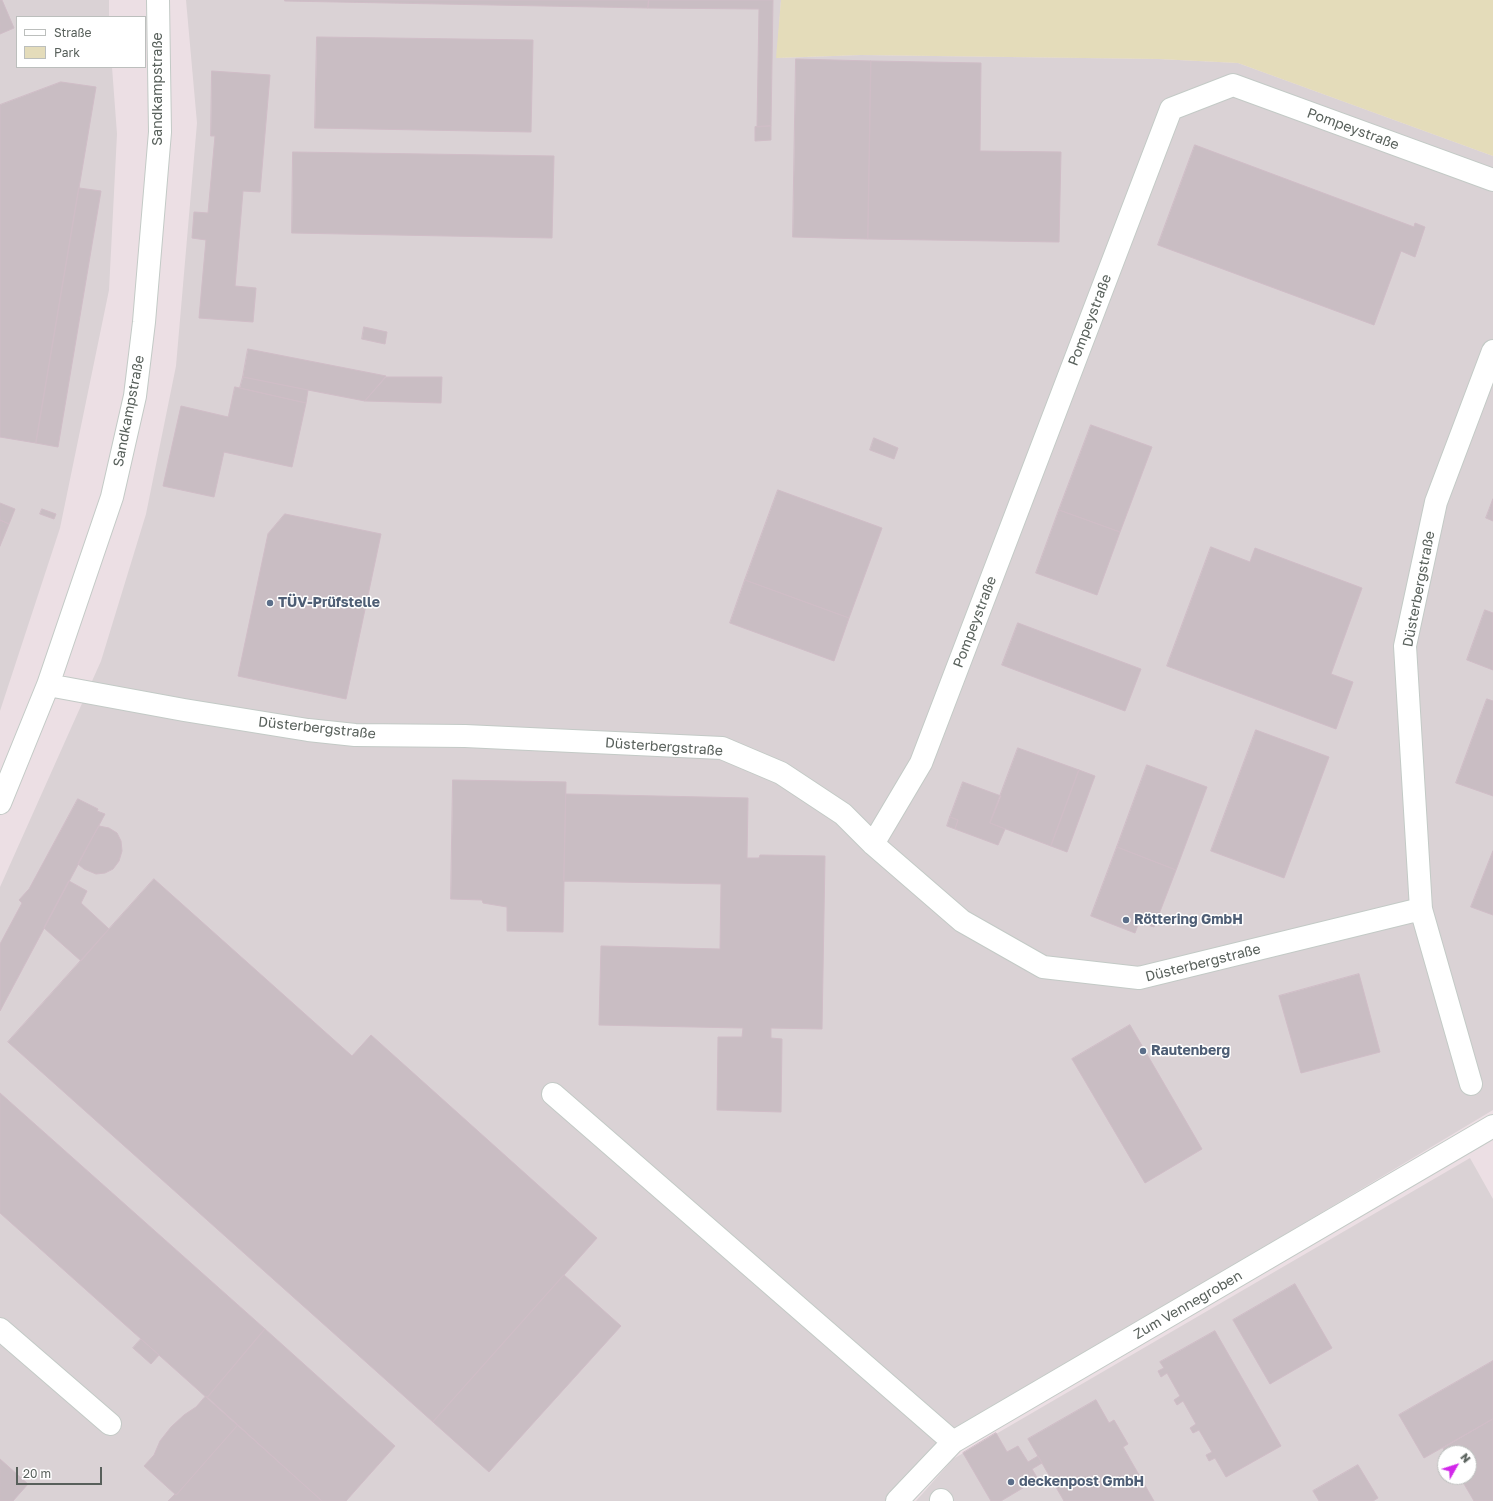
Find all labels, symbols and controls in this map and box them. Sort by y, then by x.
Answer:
legend [16,16,146,68]
text: Straße [54,25,92,40]
street label: Sandkampstraße [150,32,166,146]
text: Park [54,45,80,60]
street label: Pompeystraße [1305,105,1401,153]
street label: Pompeystraße [1065,272,1115,368]
street label: Sandkampstraße [110,354,148,468]
street label: Düsterbergstraße [1399,529,1439,649]
street label: Pompeystraße [950,574,1000,670]
place label: TÜV-Prüfstelle [278,595,380,611]
marker: TÜV-Prüfstelle [265,598,275,608]
street label: Düsterbergstraße [257,713,377,743]
street label: Düsterbergstraße [605,735,723,759]
place label: Röttering GmbH [1134,912,1243,928]
marker: Röttering GmbH [1121,915,1131,925]
street label: Düsterbergstraße [1144,941,1262,985]
place label: Rautenberg [1151,1043,1230,1059]
marker: Rautenberg [1138,1046,1148,1056]
street label: Zum Vennegroben [1131,1267,1245,1343]
north arrow [1437,1445,1477,1485]
text: N [1458,1450,1474,1465]
scale bar [18,1459,104,1485]
text: 20 m [23,1466,51,1481]
place label: deckenpost GmbH [1019,1474,1144,1490]
marker: deckenpost GmbH [1006,1477,1016,1487]

